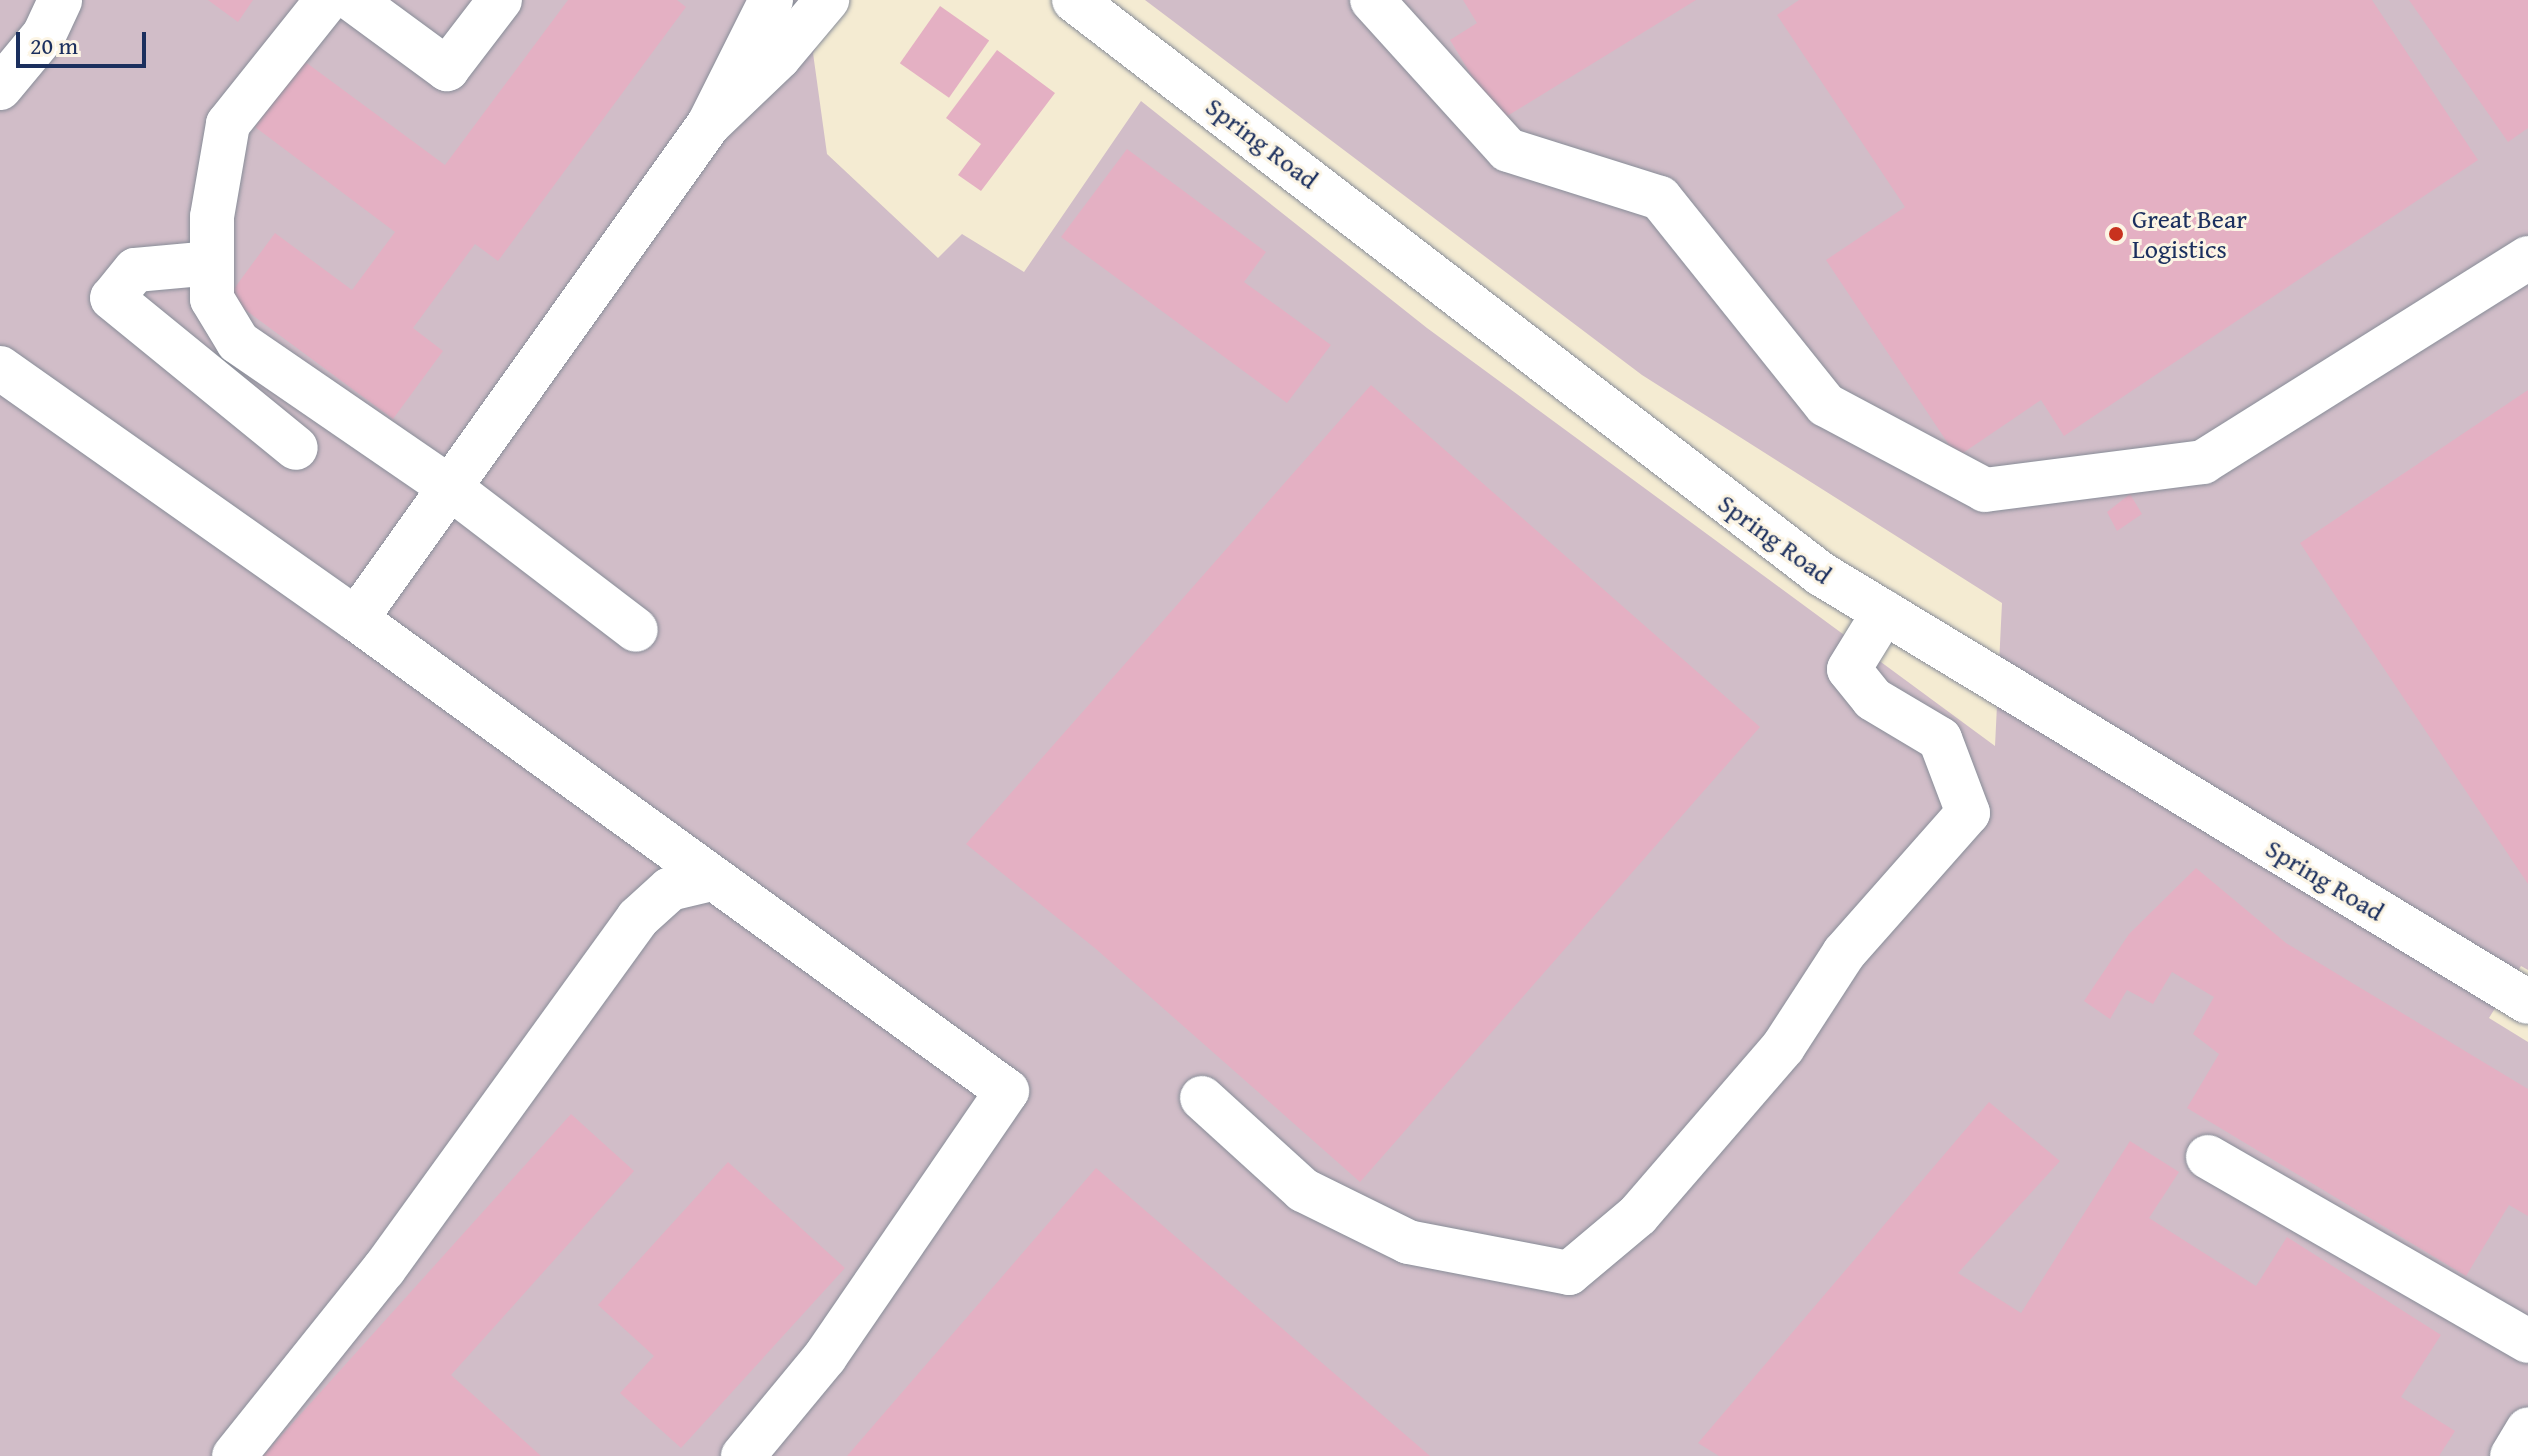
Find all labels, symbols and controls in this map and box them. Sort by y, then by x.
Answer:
scale bar [20,16,150,66]
text: 20 m [30,28,78,63]
street label: Spring Road [1200,91,1324,195]
place label: Great Bear Logistics [2132,203,2247,264]
marker: Great Bear Logistics [2107,225,2125,243]
street label: Spring Road [1712,487,1838,591]
street label: Spring Road [2260,833,2390,927]

